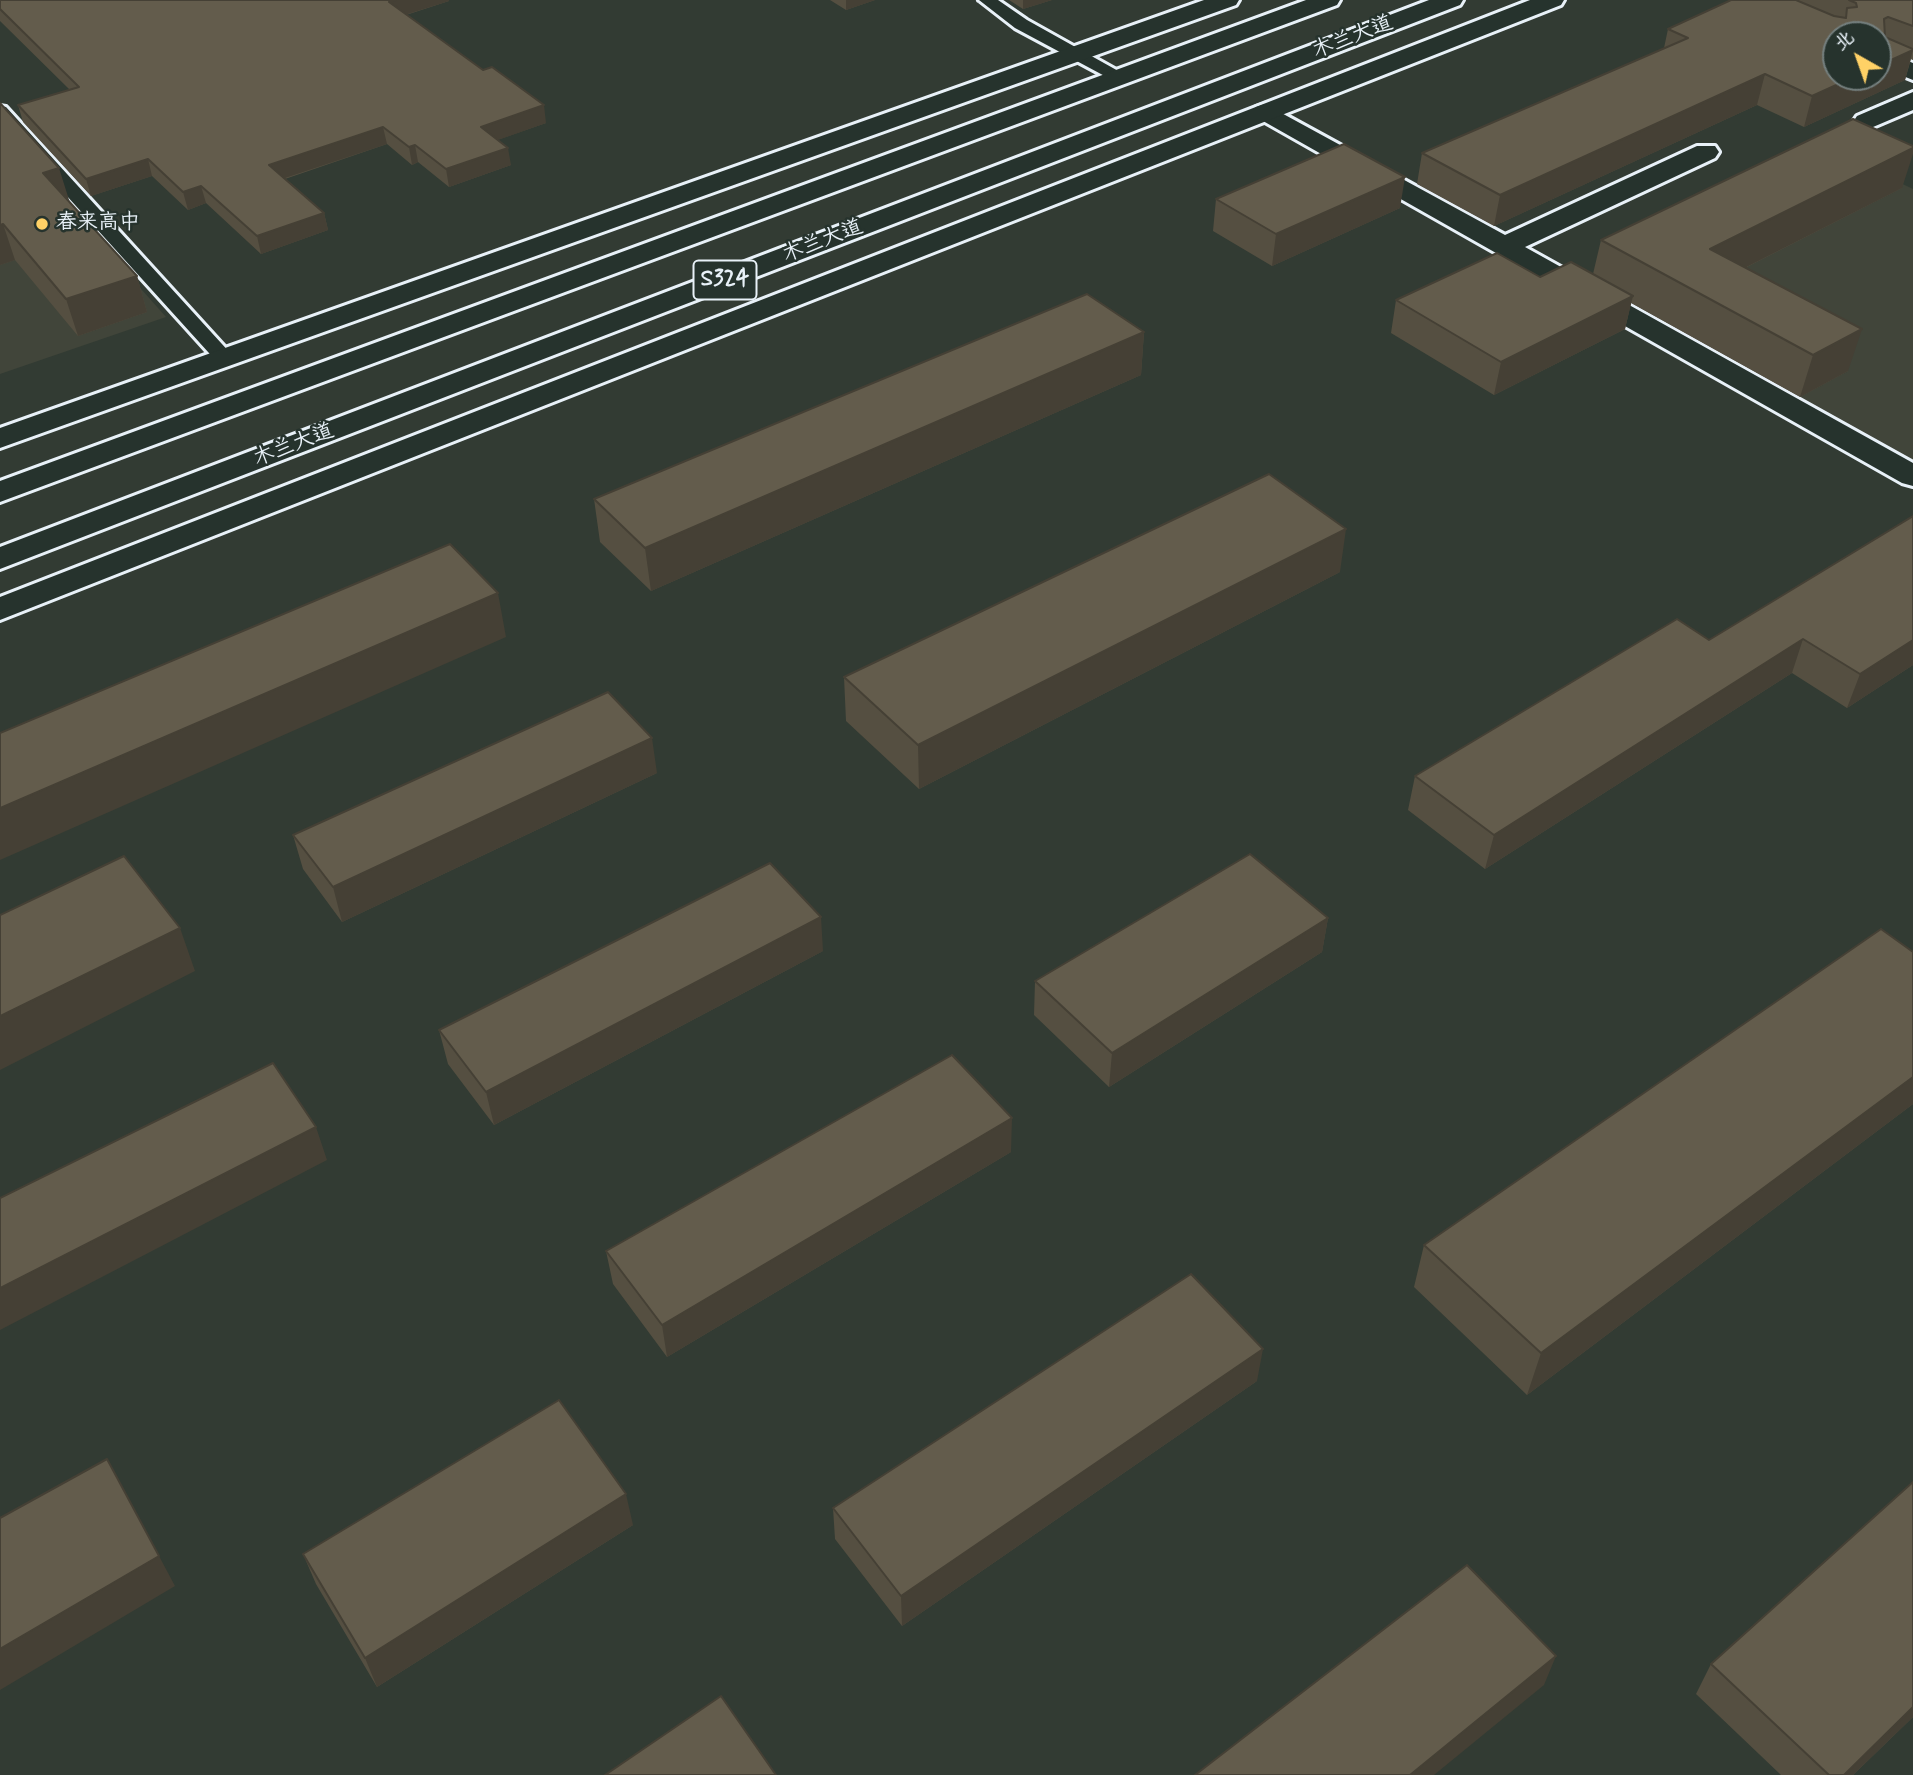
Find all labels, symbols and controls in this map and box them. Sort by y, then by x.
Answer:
street label: 木兰大道 [1309,11,1397,65]
north arrow [1822,21,1892,91]
text: 北 [1829,25,1860,57]
place label: 春来高中 [56,211,140,237]
street label: 木兰大道 [779,215,867,269]
marker: 春来高中 [34,216,50,232]
road number: S324 [694,260,756,300]
street label: 木兰大道 [250,419,338,473]

